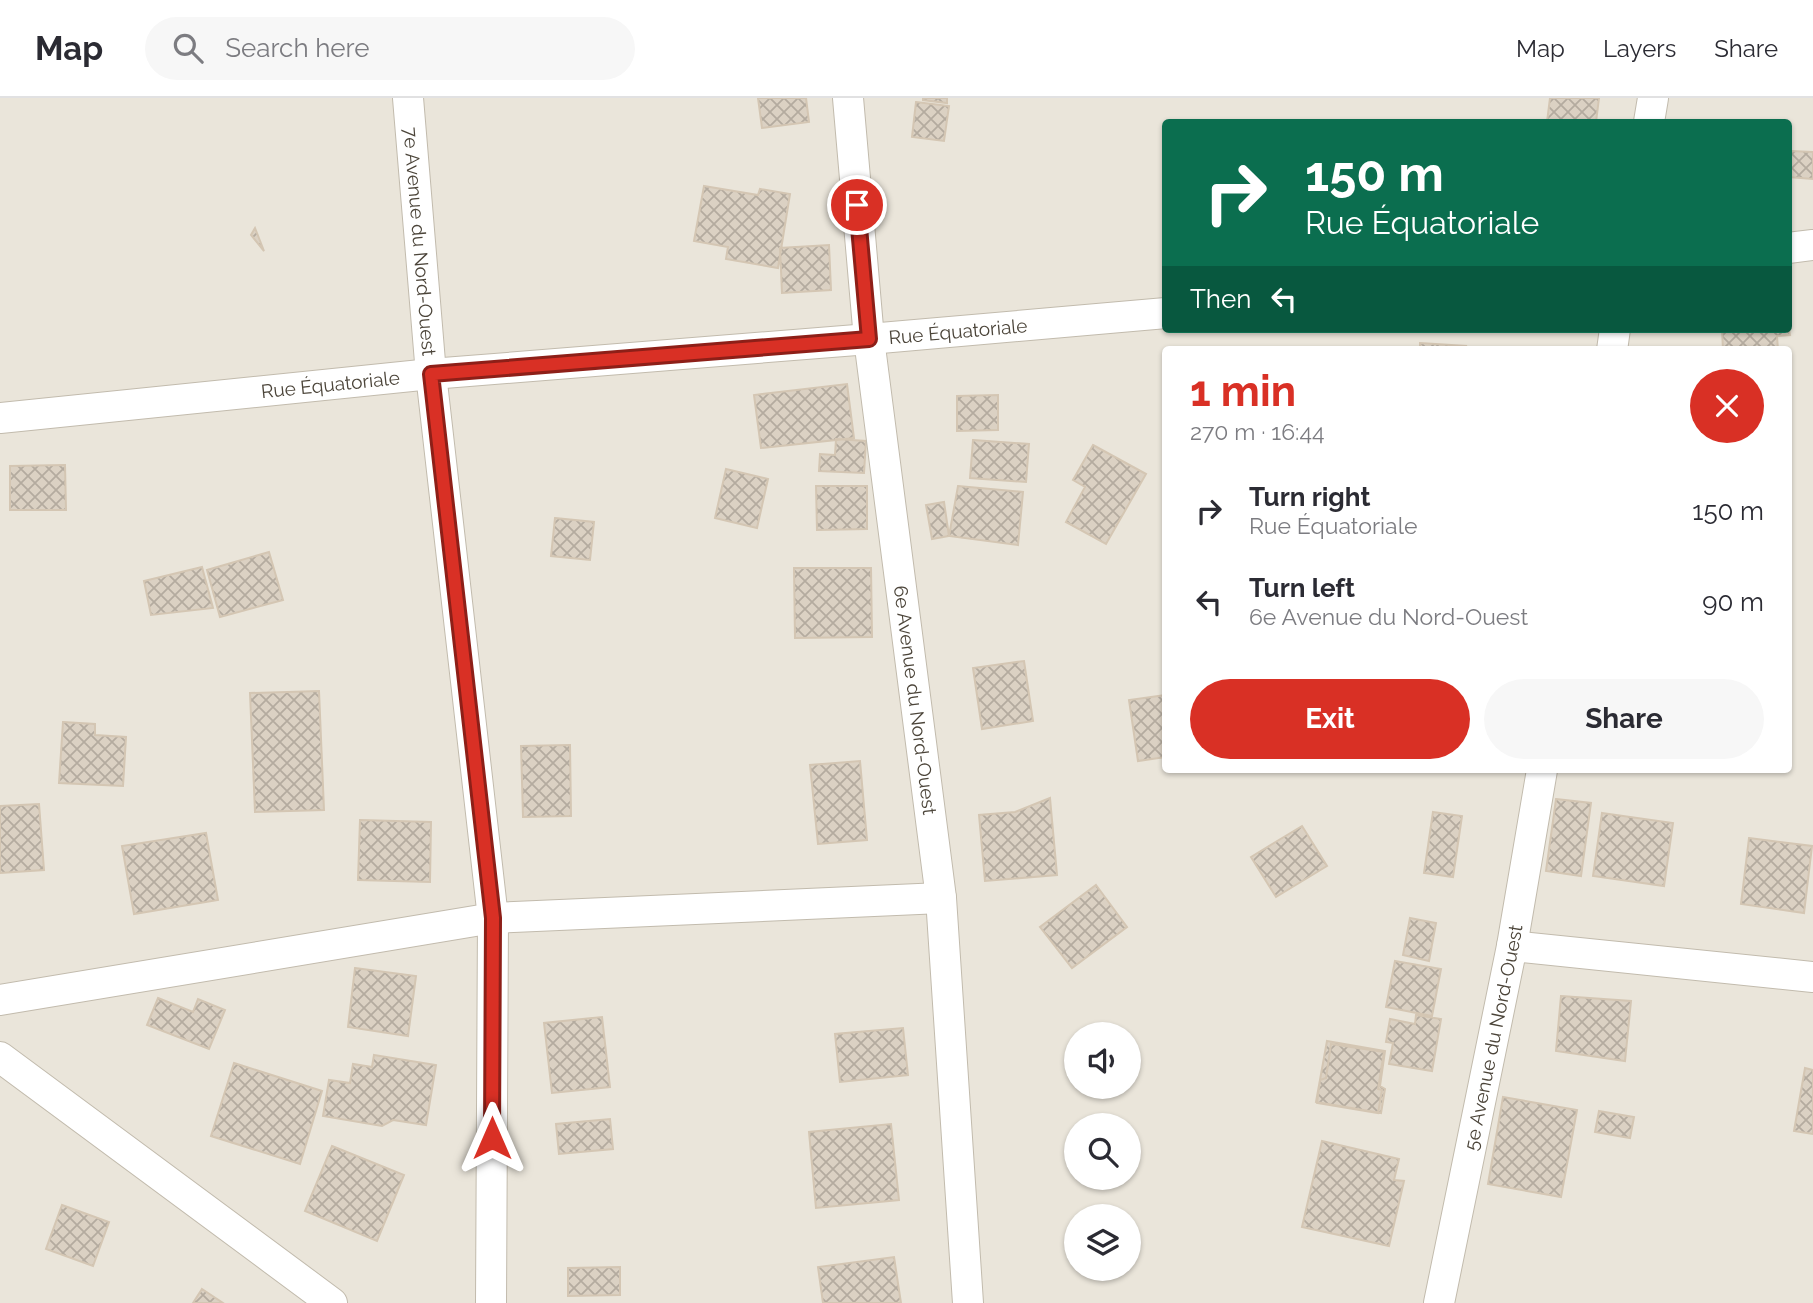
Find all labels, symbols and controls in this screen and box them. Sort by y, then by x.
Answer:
search box [145,17,635,80]
text: Map [35,29,103,68]
icon: search [169,29,207,67]
text: Search here [225,33,370,63]
text: Map [1516,34,1565,63]
text: Layers [1603,34,1676,63]
text: Share [1714,34,1778,63]
street label: 7e Avenue du Nord-Ouest [399,126,441,357]
text: 150 m [1305,145,1444,202]
icon: right [1190,147,1281,238]
pin [827,175,887,235]
icon: arrive [838,186,876,224]
text: Rue Équatoriale [1305,204,1539,241]
icon: left [1265,280,1303,318]
text: Then [1190,284,1251,314]
street label: Rue Équatoriale [888,314,1028,348]
street label: Rue Équatoriale [260,366,401,402]
text: 1 min [1190,367,1296,416]
button: close [1690,369,1764,443]
text: 270 m · 16:44 [1190,418,1325,445]
text: Turn right [1249,482,1370,512]
icon: right [1190,492,1228,530]
text: 150 m [1692,496,1764,526]
text: Rue Équatoriale [1249,512,1417,539]
text: Turn left [1249,573,1355,603]
icon: left [1190,583,1228,621]
street label: 6e Avenue du Nord-Ouest [890,584,941,817]
text: 90 m [1702,587,1764,617]
text: 6e Avenue du Nord-Ouest [1249,603,1528,630]
button: Exit [1190,679,1470,759]
button: Share [1484,679,1764,759]
street label: 5e Avenue du Nord-Ouest [1460,922,1527,1152]
map controls [1064,1022,1141,1281]
button: sound [1064,1022,1141,1099]
position arrow [455,1101,529,1175]
button: search [1064,1113,1141,1190]
button: layers [1064,1204,1141,1281]

